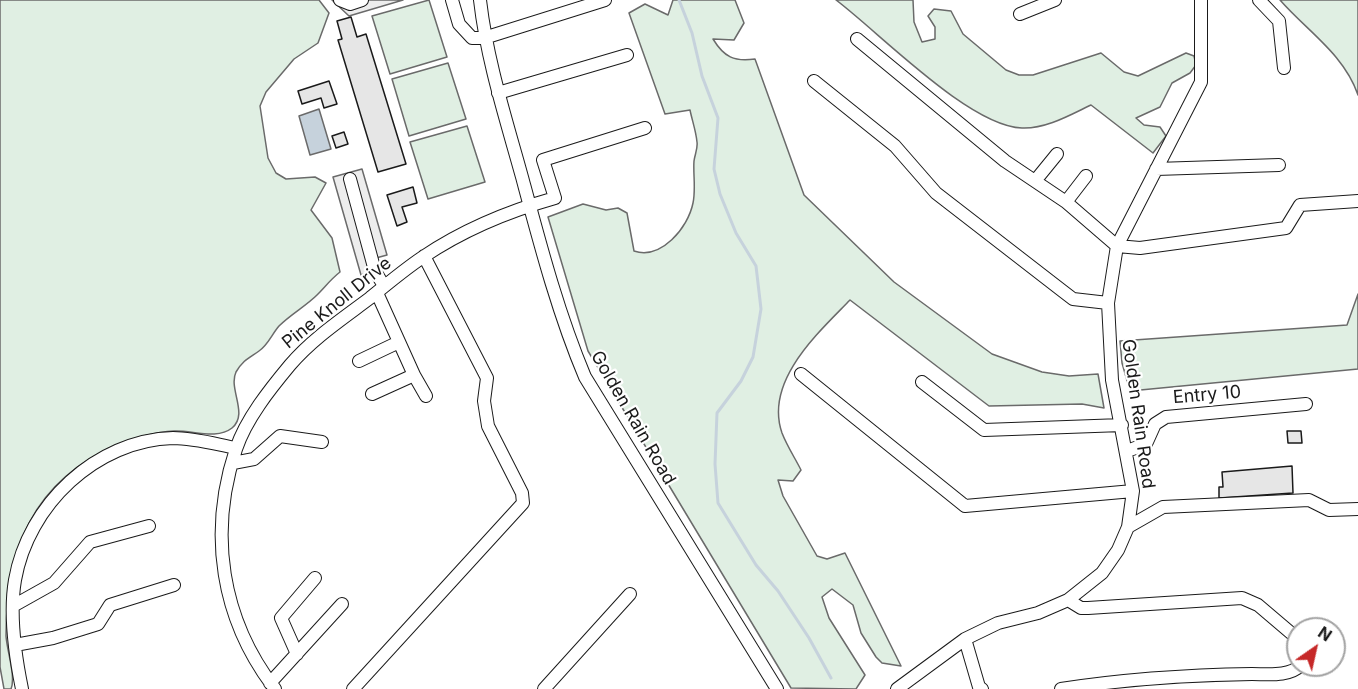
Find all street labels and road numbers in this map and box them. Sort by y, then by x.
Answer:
street label: Pine Knoll Drive [278,252,396,354]
street label: Golden Rain Road [1117,338,1159,490]
street label: Golden Rain Road [586,347,680,489]
street label: Entry 10 [1172,381,1242,409]

